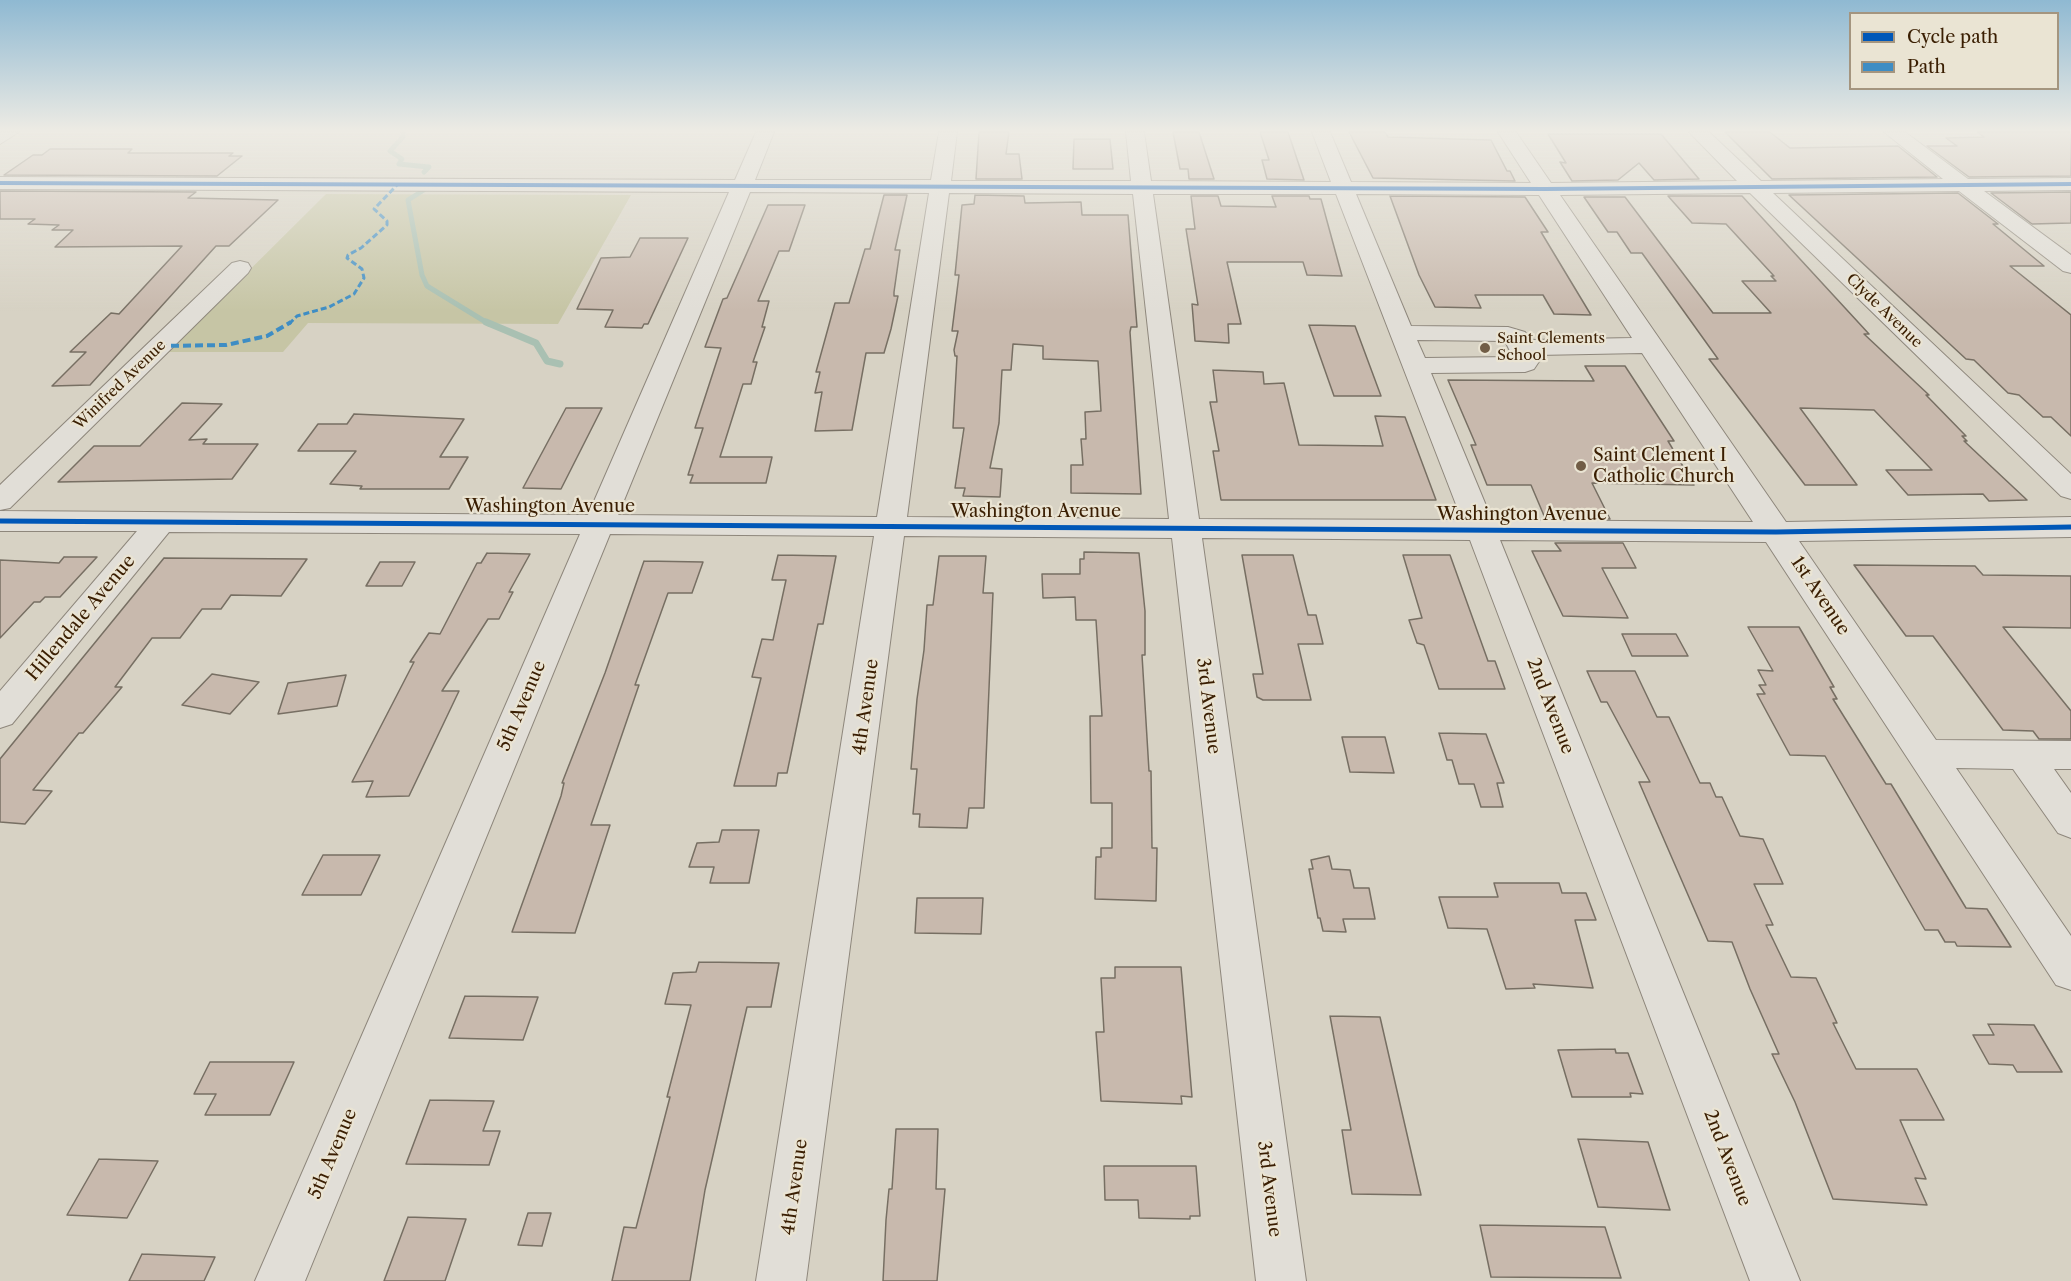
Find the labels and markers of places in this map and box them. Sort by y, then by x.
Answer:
place label: Saint Clements School [1497,330,1605,365]
marker: Saint Clements School [1478,341,1492,355]
place label: Saint Clement I Catholic Church [1593,445,1734,488]
marker: Saint Clement I Catholic Church [1574,459,1588,473]

